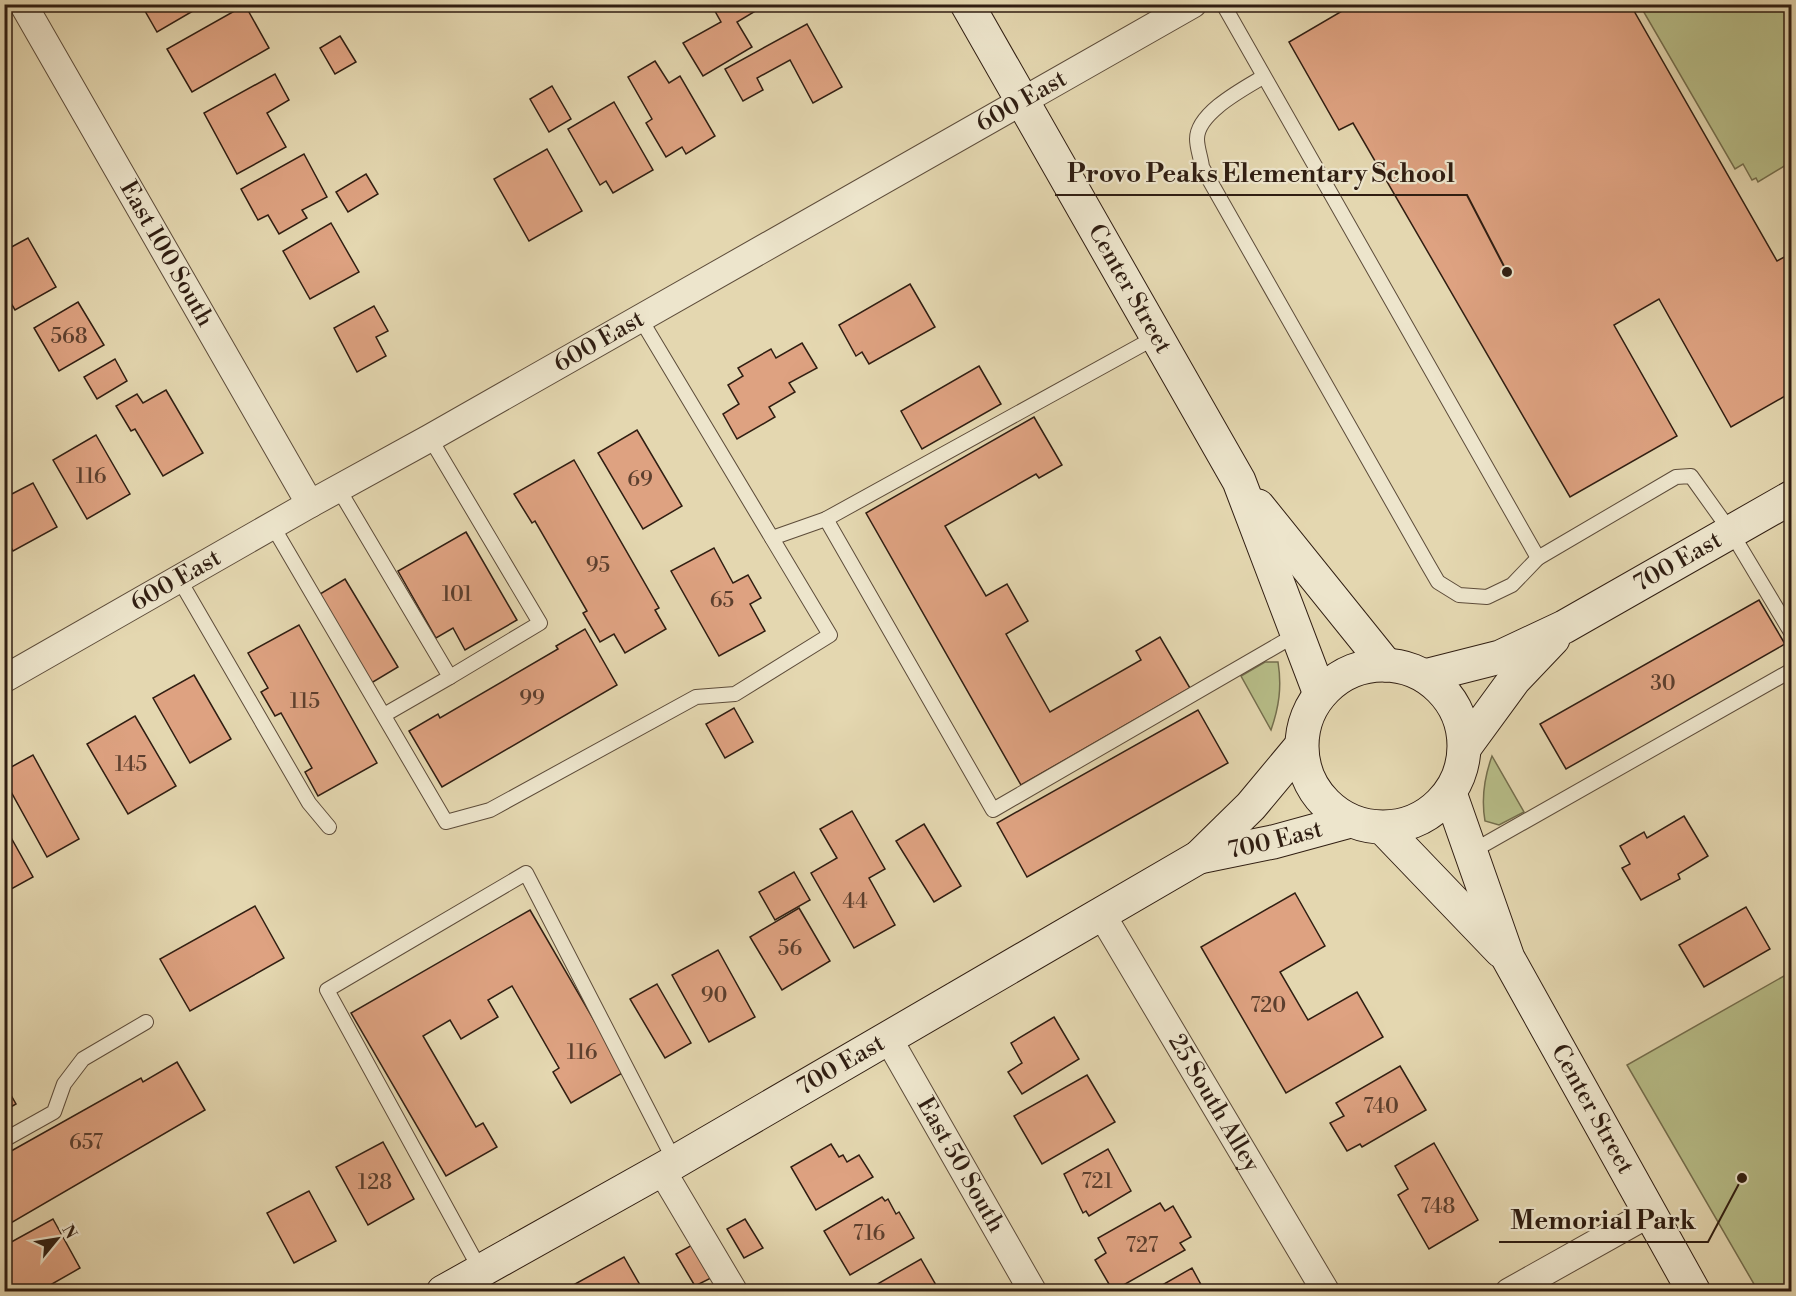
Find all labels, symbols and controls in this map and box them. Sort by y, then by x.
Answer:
street label: 600 East [971,64,1073,139]
callout: Provo Peaks Elementary School [1055,151,1467,195]
text: Provo Peaks Elementary School [1067,158,1455,190]
street label: East 100 South [113,175,220,332]
street label: Center Street [1081,219,1178,359]
street label: 600 East [549,304,650,379]
house number: 568 [50,324,88,350]
house number: 116 [76,464,107,490]
house number: 69 [627,467,653,493]
street label: 700 East [1628,525,1727,599]
street label: 600 East [125,543,227,618]
house number: 95 [586,553,610,579]
house number: 101 [442,582,472,608]
house number: 65 [710,588,734,614]
house number: 30 [1650,671,1676,697]
house number: 99 [519,686,545,712]
house number: 115 [290,689,320,715]
house number: 145 [115,752,147,778]
street label: 700 East [1225,814,1326,866]
house number: 44 [842,889,868,915]
house number: 56 [778,936,802,962]
house number: 90 [701,983,727,1009]
house number: 720 [1250,993,1286,1019]
street label: 700 East [792,1028,891,1103]
street label: 25 South Alley [1161,1029,1267,1178]
street label: Center Street [1544,1039,1641,1180]
house number: 116 [567,1040,598,1066]
street label: East 50 South [910,1092,1011,1238]
house number: 740 [1363,1094,1399,1120]
house number: 657 [69,1130,103,1156]
house number: 721 [1081,1169,1113,1195]
house number: 128 [358,1170,392,1196]
house number: 748 [1421,1194,1455,1220]
callout: Memorial Park [1499,1198,1708,1242]
text: Memorial Park [1510,1205,1697,1237]
north arrow [27,1209,87,1269]
house number: 716 [853,1221,885,1247]
text: N [57,1222,81,1243]
house number: 727 [1126,1233,1159,1259]

